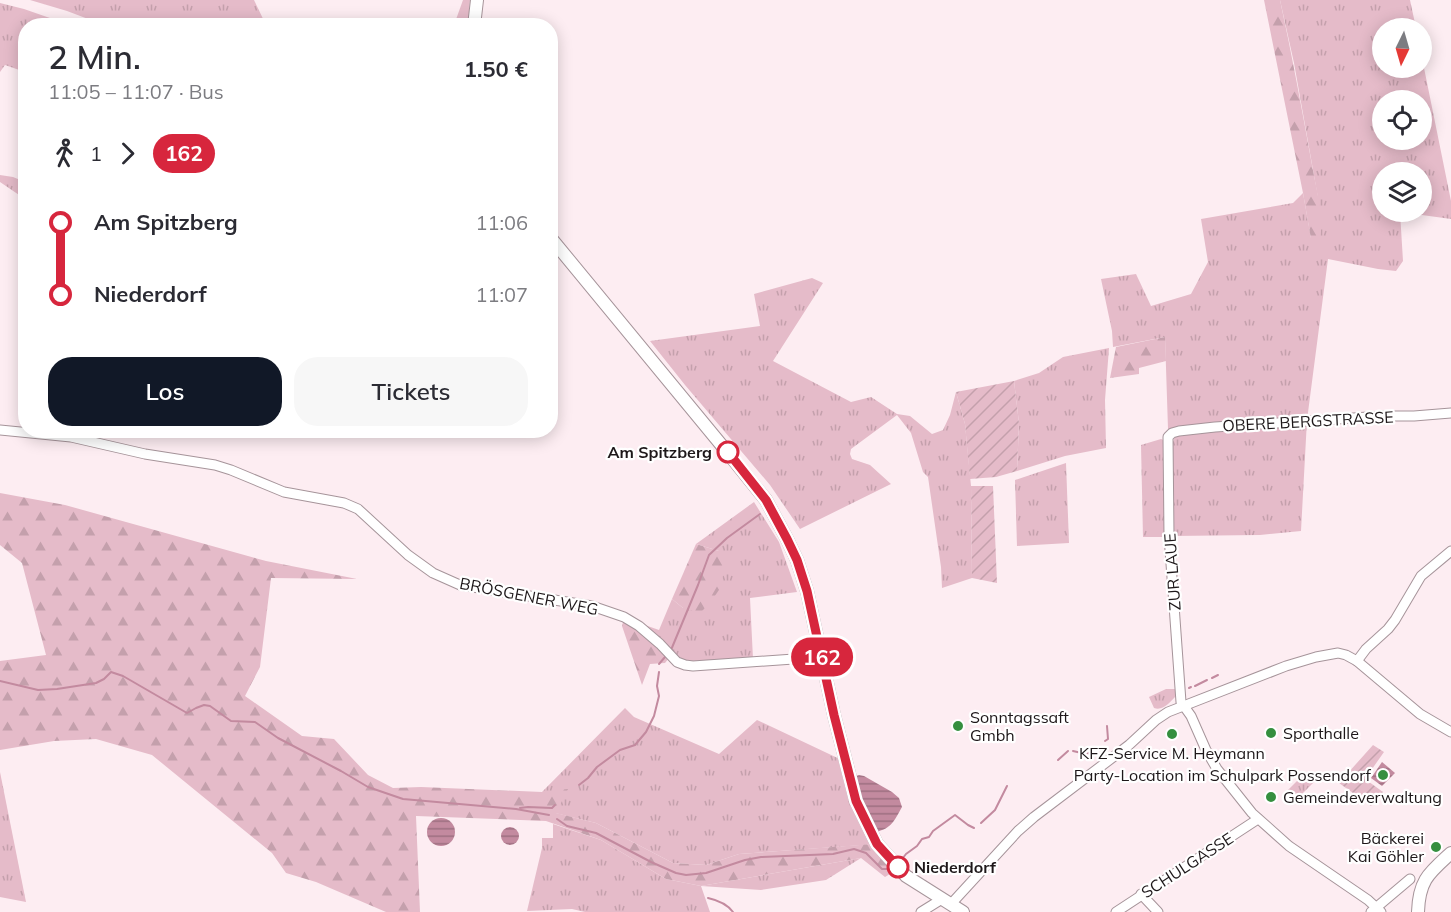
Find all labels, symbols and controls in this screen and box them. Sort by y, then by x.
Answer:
north arrow [1372,18,1432,78]
map controls [1372,18,1432,222]
text: 2 Min. [48,36,141,77]
text: 1.50 € [464,55,528,83]
text: 11:05 – 11:07 · Bus [48,79,224,104]
button: locate [1372,90,1432,150]
icon: walk [48,137,81,170]
icon: forward [111,137,144,170]
text: 162 [165,140,203,166]
text: 1 [90,141,102,166]
button: layers [1372,162,1432,222]
text: Am Spitzberg [94,208,238,236]
text: 11:06 [475,210,528,235]
text: Niederdorf [94,280,207,308]
text: 11:07 [475,282,528,307]
button: Los [48,357,282,426]
button: Tickets [294,357,528,426]
street label: OBERE BERGSTRASSE [1222,407,1394,435]
marker: Am Spitzberg [717,441,739,463]
place label: Am Spitzberg [608,442,712,462]
street label: ZUR LAUE [1159,533,1185,611]
street label: BRÖSGENER WEG [458,573,600,619]
line badge: 162 [788,638,856,676]
text: 162 [803,644,841,670]
place label: Sonntagssaft Gmbh [970,707,1069,745]
marker: Sonntagssaft Gmbh [951,719,965,733]
place label: Sporthalle [1283,723,1359,743]
marker: Sporthalle [1264,726,1278,740]
marker: KFZ-Service M. Heymann [1165,727,1179,741]
place label: KFZ-Service M. Heymann [1079,743,1265,763]
place label: Party-Location im Schulpark Possendorf [1074,765,1372,785]
marker: Party-Location im Schulpark Possendorf [1376,768,1390,782]
place label: Gemeindeverwaltung [1283,787,1442,807]
marker: Gemeindeverwaltung [1264,790,1278,804]
street label: SCHULGASSE [1137,828,1237,902]
place label: Bäckerei Kai Göhler [1348,828,1424,866]
marker: Bäckerei Kai Göhler [1429,840,1443,854]
marker: Niederdorf [887,856,909,878]
place label: Niederdorf [914,857,997,877]

